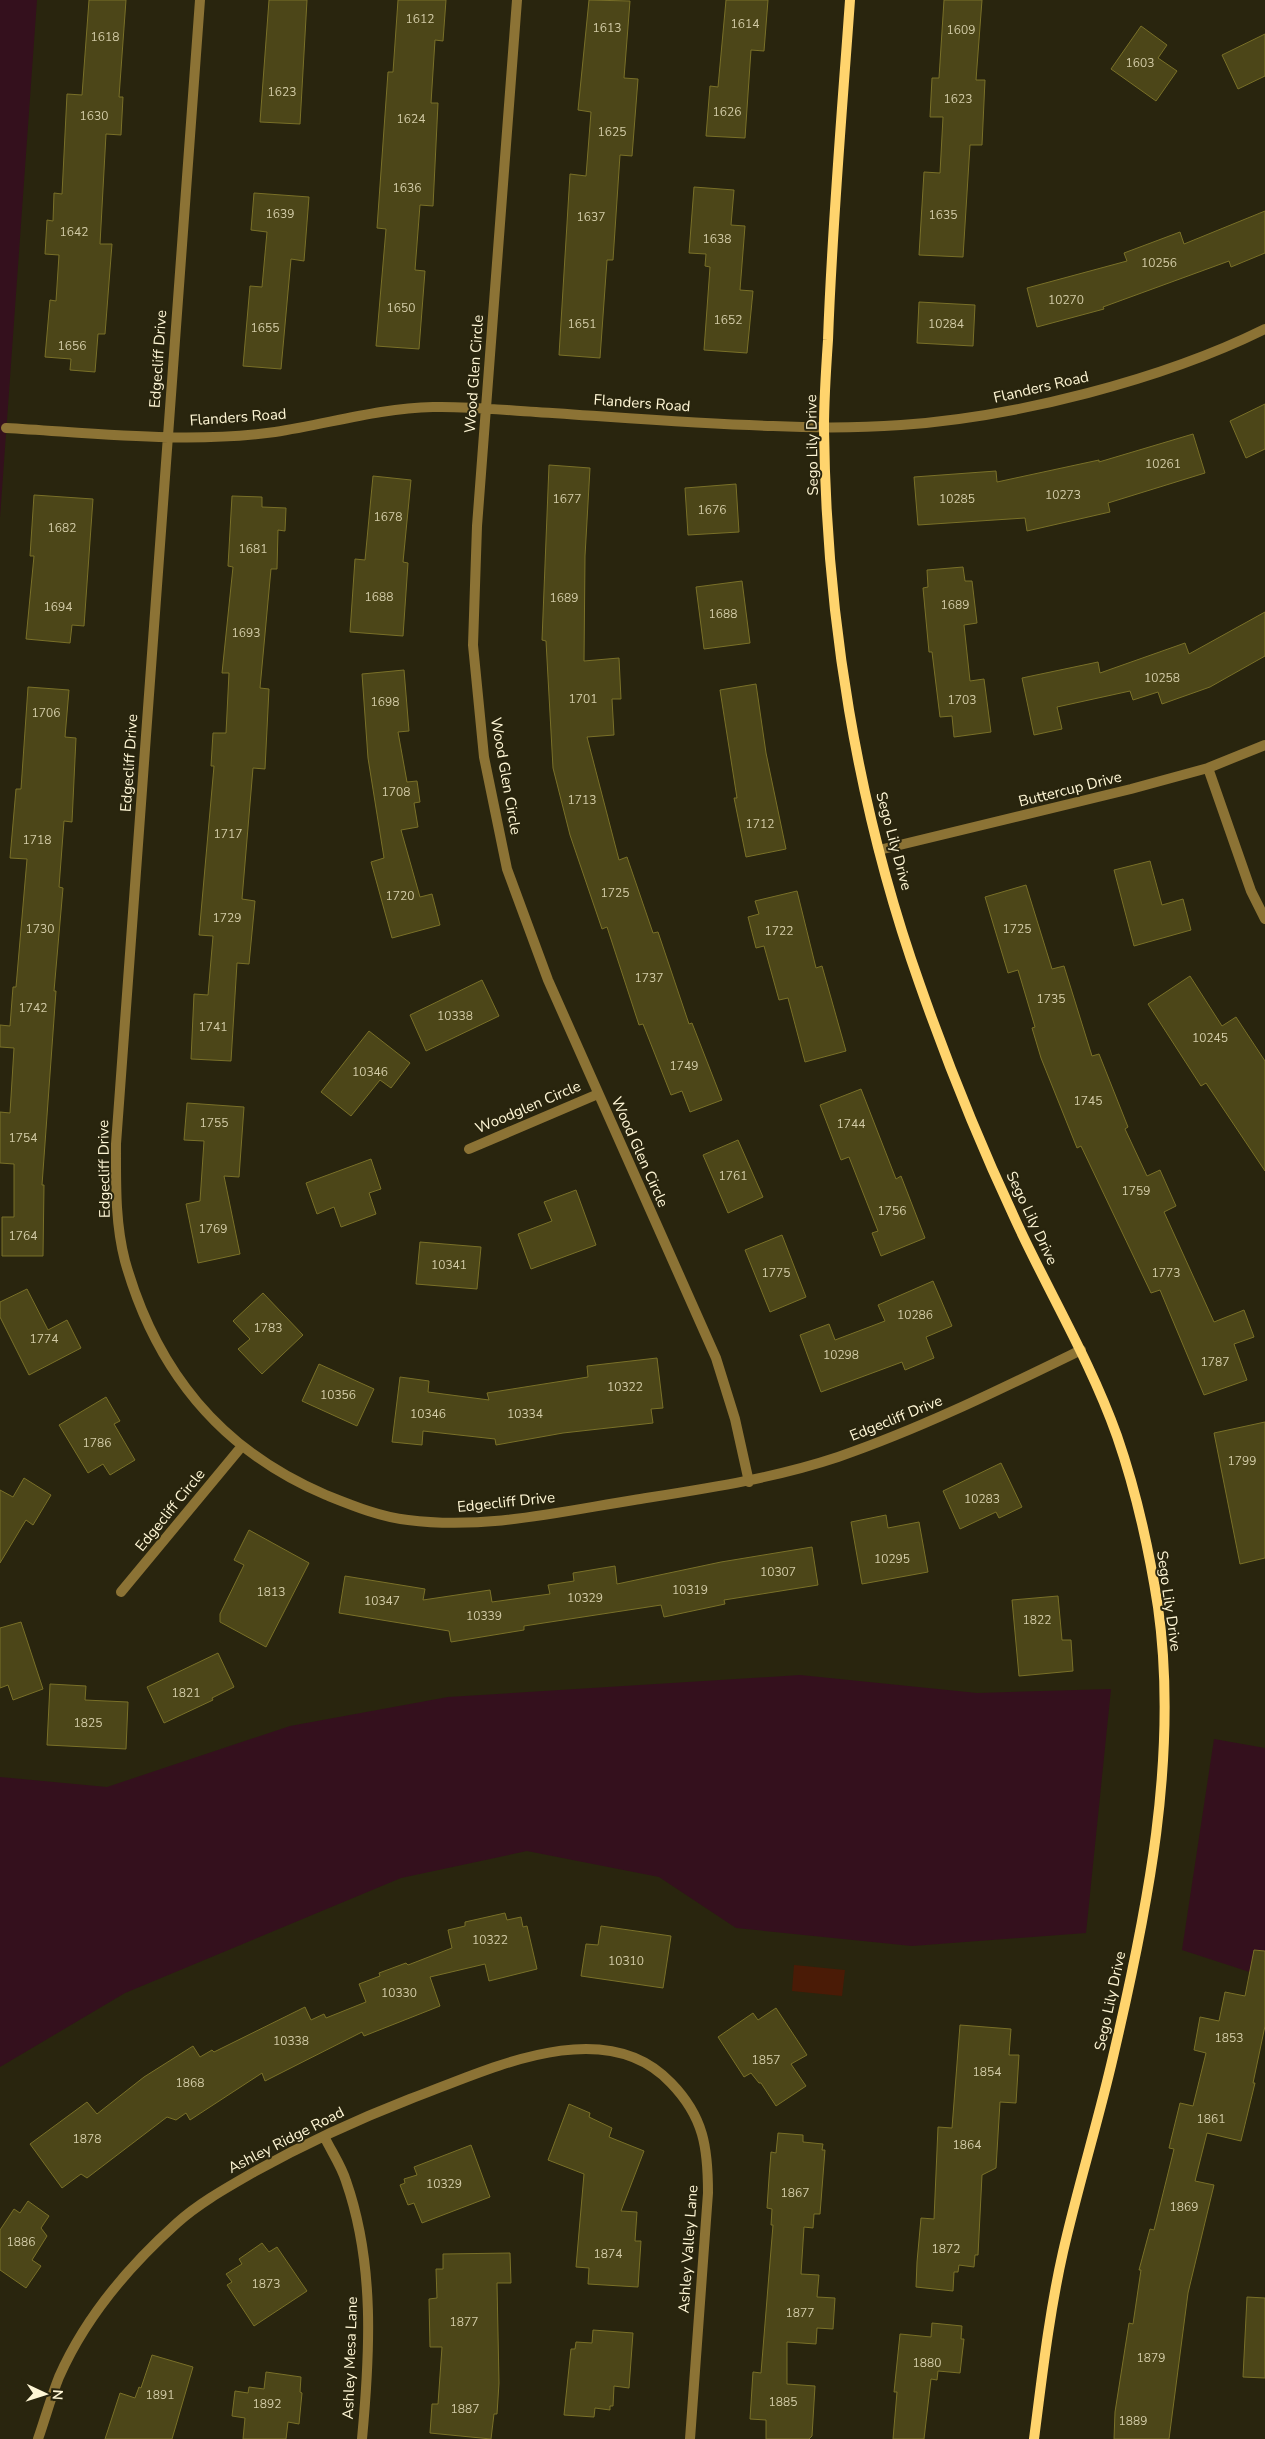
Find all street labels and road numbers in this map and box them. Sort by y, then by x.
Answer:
street label: Edgecliff Drive [145,309,171,409]
street label: Wood Glen Circle [460,314,488,434]
street label: Flanders Road [991,366,1091,408]
street label: Flanders Road [593,390,691,416]
street label: Sego Lily Drive [801,394,823,496]
street label: Flanders Road [189,404,287,430]
street label: Edgecliff Drive [116,713,142,813]
street label: Wood Glen Circle [486,716,526,836]
street label: Buttercup Drive [1016,767,1124,811]
street label: Sego Lily Drive [871,790,917,892]
street label: Woodglen Circle [472,1076,584,1138]
street label: Wood Glen Circle [607,1094,673,1210]
street label: Edgecliff Drive [93,1120,115,1218]
street label: Sego Lily Drive [1002,1168,1062,1268]
street label: Edgecliff Drive [847,1390,945,1446]
street label: Edgecliff Circle [131,1465,210,1555]
street label: Edgecliff Drive [456,1487,556,1517]
street label: Sego Lily Drive [1152,1549,1186,1653]
street label: Sego Lily Drive [1090,1949,1130,2053]
street label: Ashley Ridge Road [224,2102,348,2178]
street label: Ashley Valley Lane [674,2184,702,2314]
street label: Ashley Mesa Lane [338,2296,362,2420]

